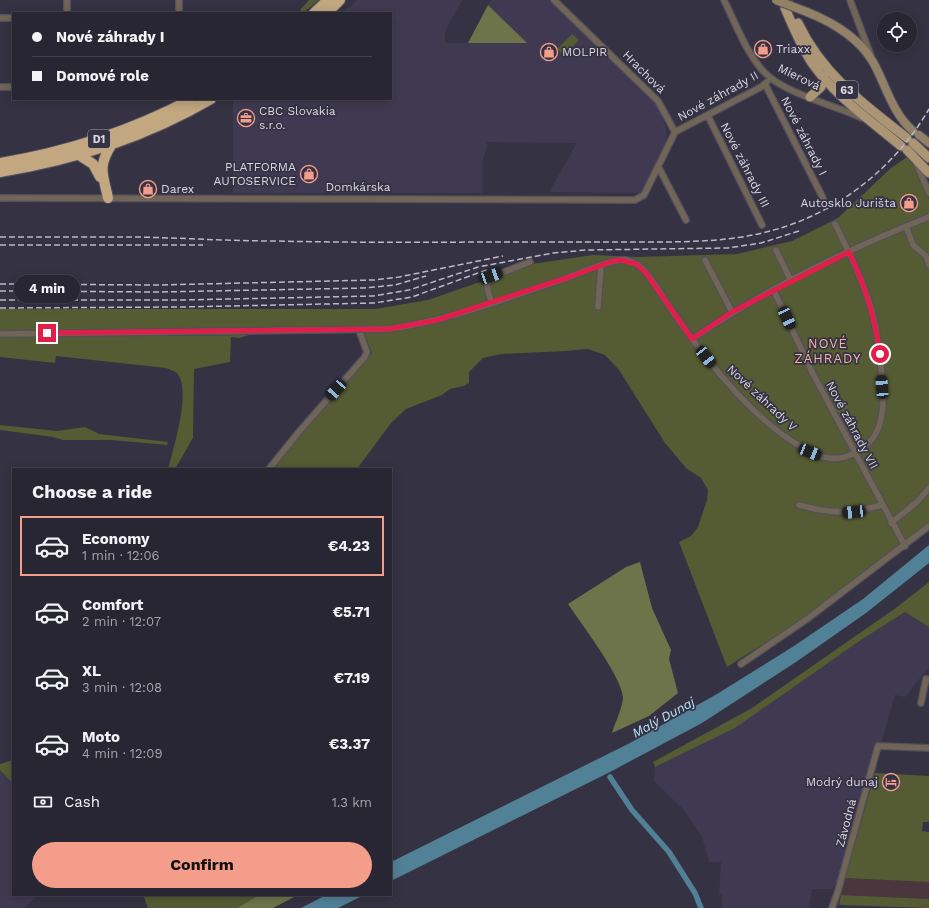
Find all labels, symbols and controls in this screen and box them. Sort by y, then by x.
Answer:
map controls [877,12,917,52]
button: locate [877,12,917,52]
text: Nové záhrady I [56,28,164,46]
shop icon: Triaxx [753,39,773,59]
shop icon: MOLPIR [539,42,559,62]
place label: Triaxx [776,42,810,56]
place label: MOLPIR [562,45,607,59]
street label: Hrachová [620,48,668,96]
street label: Mierová [776,61,823,93]
text: Domové role [56,67,149,85]
street label: Nové záhrady II [675,68,761,124]
road number: 63 [836,81,858,99]
street label: Nové záhrady I [778,94,830,178]
place label: CBC Slovakia s.r.o. [259,104,336,132]
office icon: CBC Slovakia s.r.o. [236,108,256,128]
street label: Nové záhrady III [718,120,772,210]
road number: D1 [88,130,110,148]
place label: PLATFORMA AUTOSERVICE [214,160,296,188]
shop icon: PLATFORMA AUTOSERVICE [299,164,319,184]
shop icon: Darex [138,179,158,199]
street label: Domkárska [325,180,391,194]
place label: Darex [161,182,194,196]
shop icon: Autosklo Jurišta [899,193,919,213]
place label: Autosklo Jurišta [800,196,896,210]
car [478,266,504,286]
callout: 4 min [14,275,80,303]
text: 4 min [29,281,65,296]
car [776,305,798,331]
route end [38,324,56,342]
district label: NOVÉ ZÁHRADY [794,335,862,366]
car [694,344,718,370]
route start [871,345,889,363]
street label: Nové záhrady V [724,362,800,434]
car [875,375,889,399]
car [324,377,348,403]
street label: Nové záhrady VII [823,379,881,471]
car [797,442,823,462]
text: Choose a ride [32,481,152,502]
car [841,505,867,519]
icon: car [34,528,70,564]
text: Economy [82,530,149,548]
text: €4.23 [328,537,370,555]
text: 1 min · 12:06 [82,548,159,563]
icon: car [34,594,70,630]
text: Comfort [82,596,143,614]
text: €5.71 [332,603,370,621]
text: 2 min · 12:07 [82,614,161,629]
icon: car [34,660,70,696]
text: XL [82,662,101,680]
text: €7.19 [334,669,370,687]
text: 3 min · 12:08 [82,680,162,695]
water label: Malý Dunaj [629,694,698,741]
icon: car [34,726,70,762]
text: Moto [82,728,120,746]
text: €3.37 [329,735,370,753]
text: 4 min · 12:09 [82,746,162,761]
hotel icon: Modrý dunaj [881,772,901,792]
place label: Modrý dunaj [806,775,878,789]
icon: cash [32,791,54,813]
text: Cash [64,793,100,811]
text: 1.3 km [332,795,372,810]
street label: Závodná [833,797,859,849]
button: Confirm [32,842,372,888]

